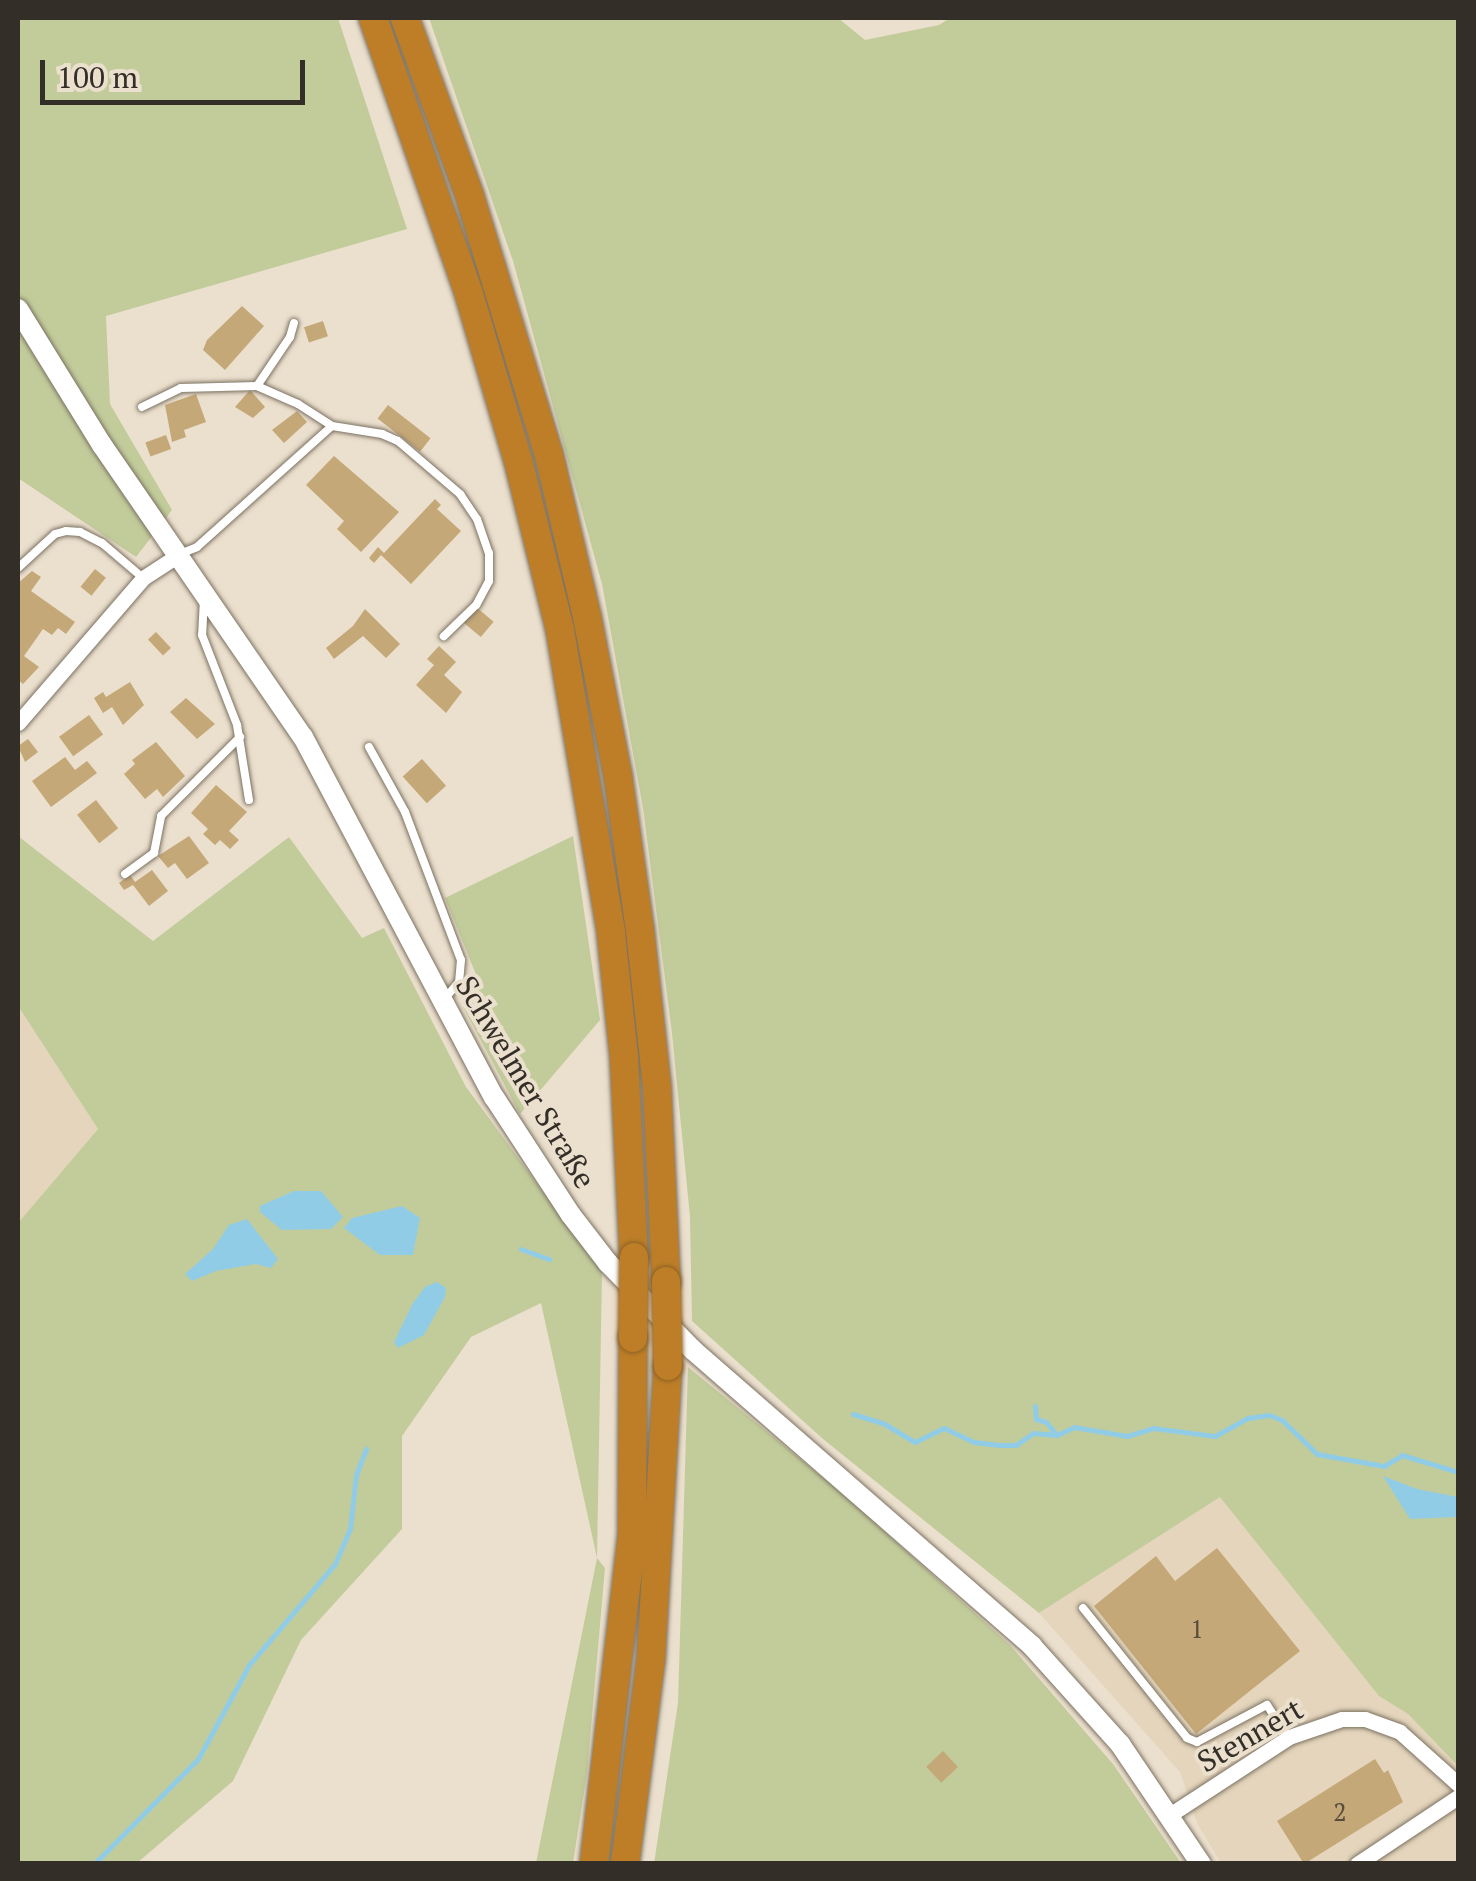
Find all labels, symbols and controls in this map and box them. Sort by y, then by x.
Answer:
scale bar [45,40,310,102]
text: 100 m [57,57,138,97]
street label: Schwelmer Straße [448,969,604,1195]
house number: 1 [1190,1614,1204,1644]
street label: Stennert [1191,1690,1309,1780]
house number: 2 [1333,1797,1347,1827]

